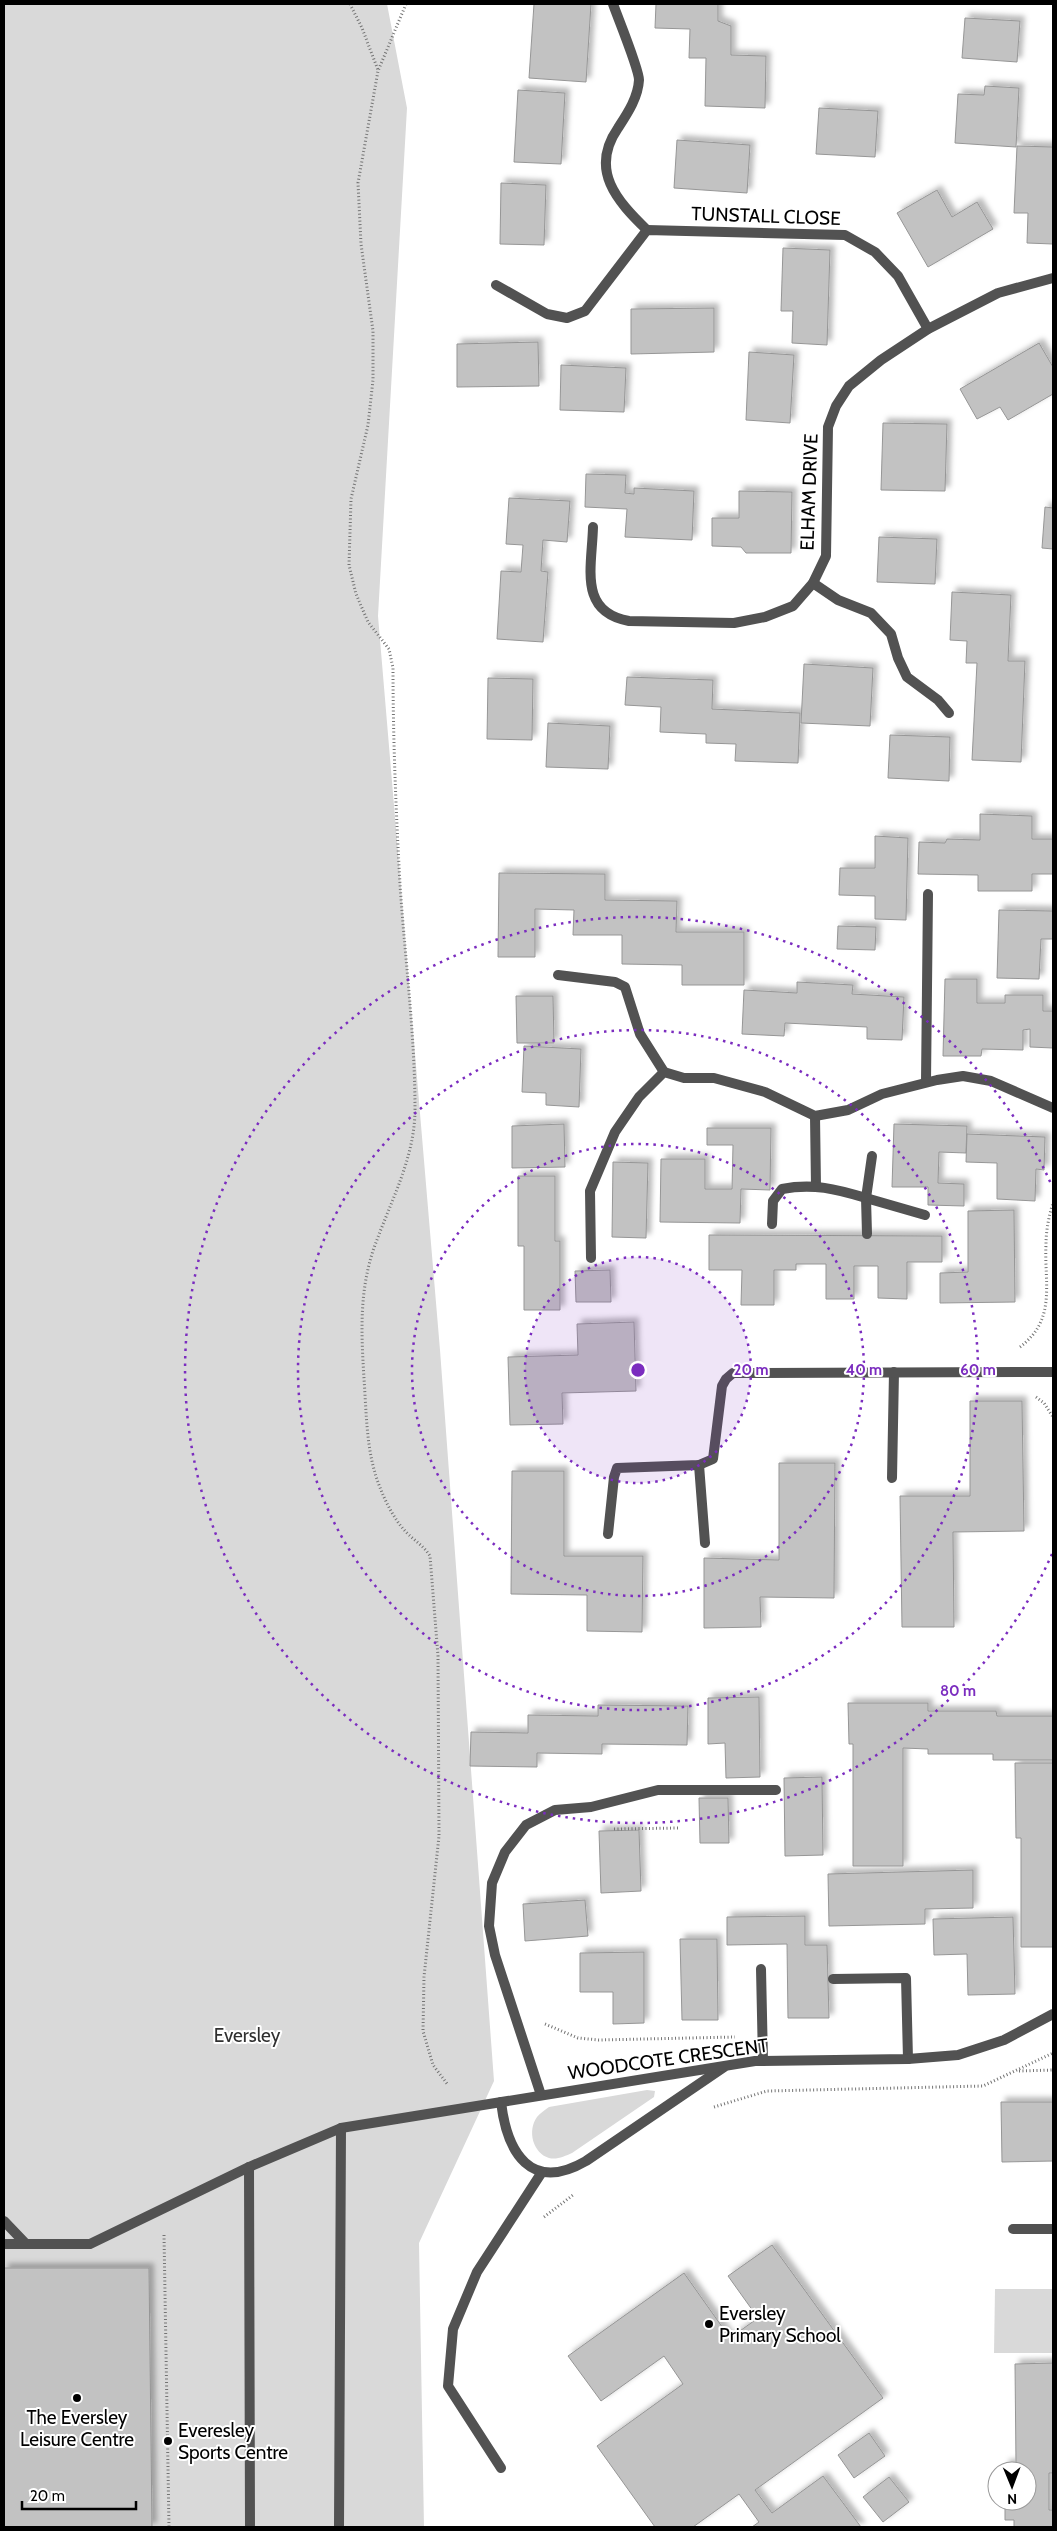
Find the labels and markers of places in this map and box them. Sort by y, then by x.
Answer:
centre of rings [629,1361,647,1379]
place label: Eversley Primary School [719,2302,841,2347]
marker: Eversley Primary School [703,2318,715,2330]
marker: The Eversley Leisure Centre [71,2392,83,2404]
place label: The Eversley Leisure Centre [20,2406,134,2451]
place label: Everesley Sports Centre [178,2419,288,2464]
marker: Everesley Sports Centre [162,2435,174,2447]

